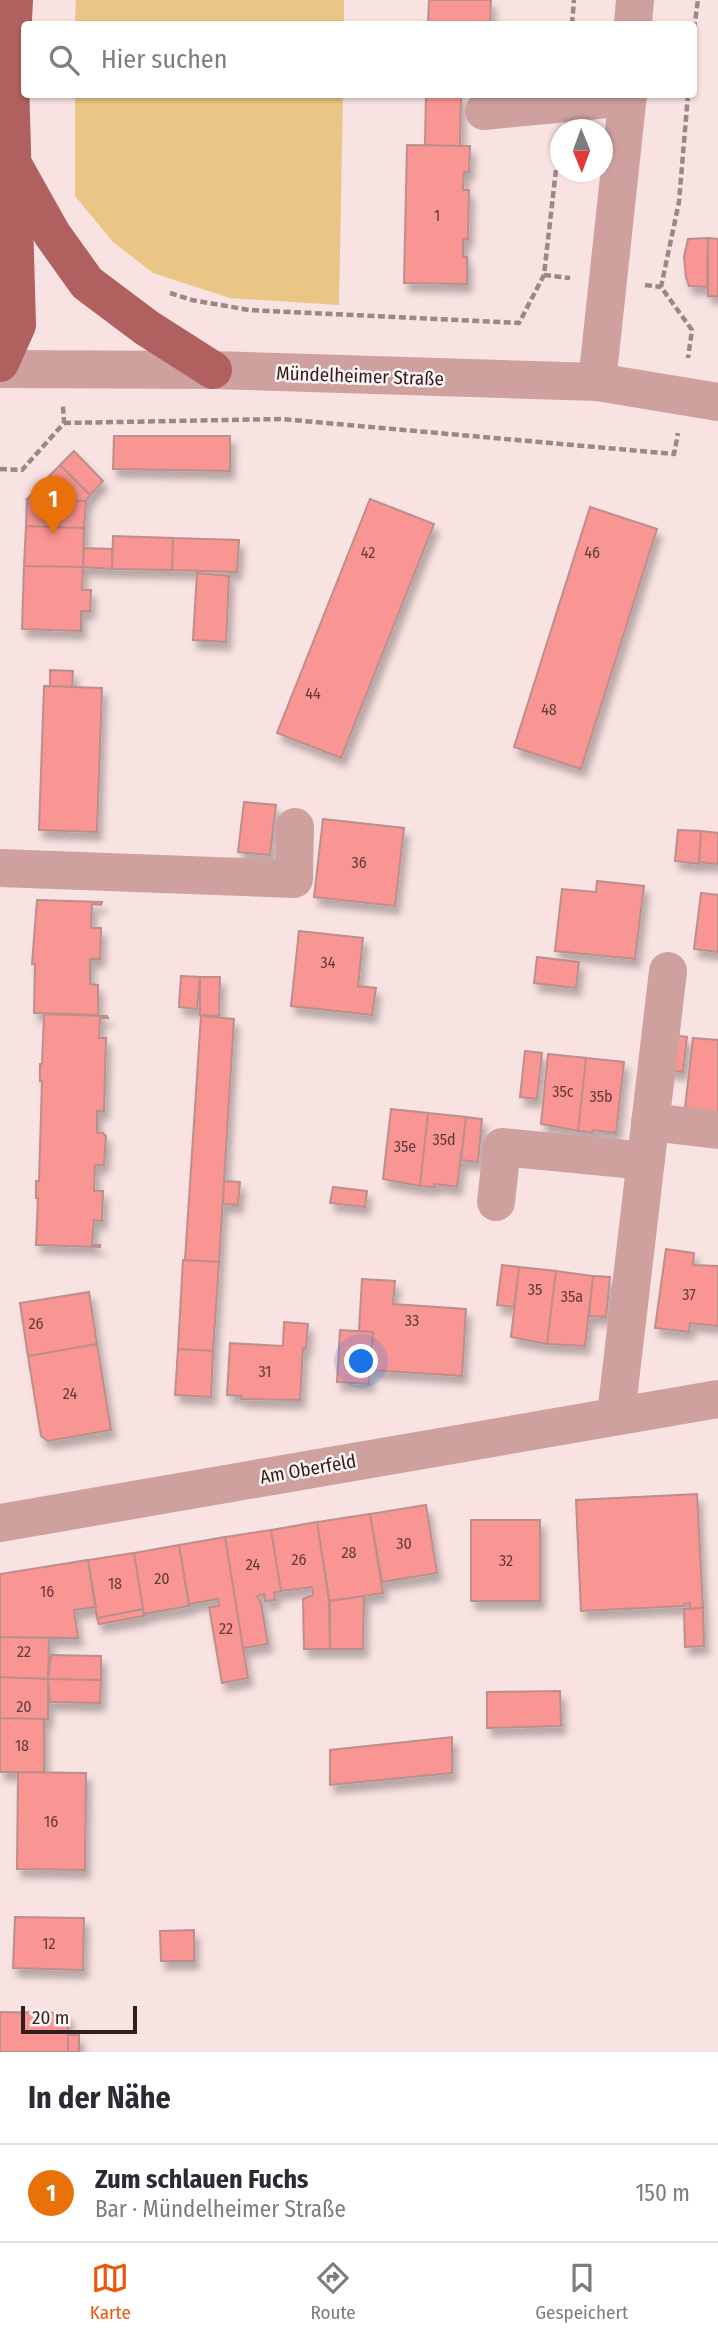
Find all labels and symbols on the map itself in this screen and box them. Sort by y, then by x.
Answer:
north arrow [550,119,613,182]
house number: 1 [434,206,440,225]
street label: Mündelheimer Straße [276,362,444,390]
pin: 1 [30,476,76,534]
house number: 42 [361,543,375,562]
house number: 46 [584,543,600,562]
house number: 44 [305,684,321,703]
house number: 48 [541,700,557,719]
house number: 36 [351,853,367,872]
house number: 34 [321,953,336,972]
house number: 35c [552,1082,574,1101]
house number: 35b [589,1087,613,1106]
house number: 35d [432,1130,456,1149]
house number: 35e [394,1137,416,1156]
house number: 35 [528,1280,542,1299]
house number: 37 [682,1285,696,1304]
house number: 35a [561,1287,583,1306]
house number: 33 [405,1311,419,1330]
house number: 26 [29,1314,44,1333]
your location [344,1344,378,1378]
house number: 31 [258,1362,272,1381]
house number: 24 [63,1384,77,1403]
street label: Am Oberfeld [258,1449,358,1489]
house number: 30 [396,1534,412,1553]
house number: 28 [341,1543,357,1562]
house number: 26 [292,1550,307,1569]
house number: 32 [499,1551,513,1570]
house number: 24 [246,1555,260,1574]
house number: 20 [154,1569,170,1588]
house number: 18 [108,1574,122,1593]
house number: 16 [40,1582,54,1601]
house number: 22 [219,1619,233,1638]
house number: 22 [17,1642,31,1661]
house number: 20 [16,1697,32,1716]
house number: 18 [15,1736,29,1755]
house number: 16 [44,1812,58,1831]
house number: 12 [42,1934,56,1953]
scale bar [21,2003,136,2035]

